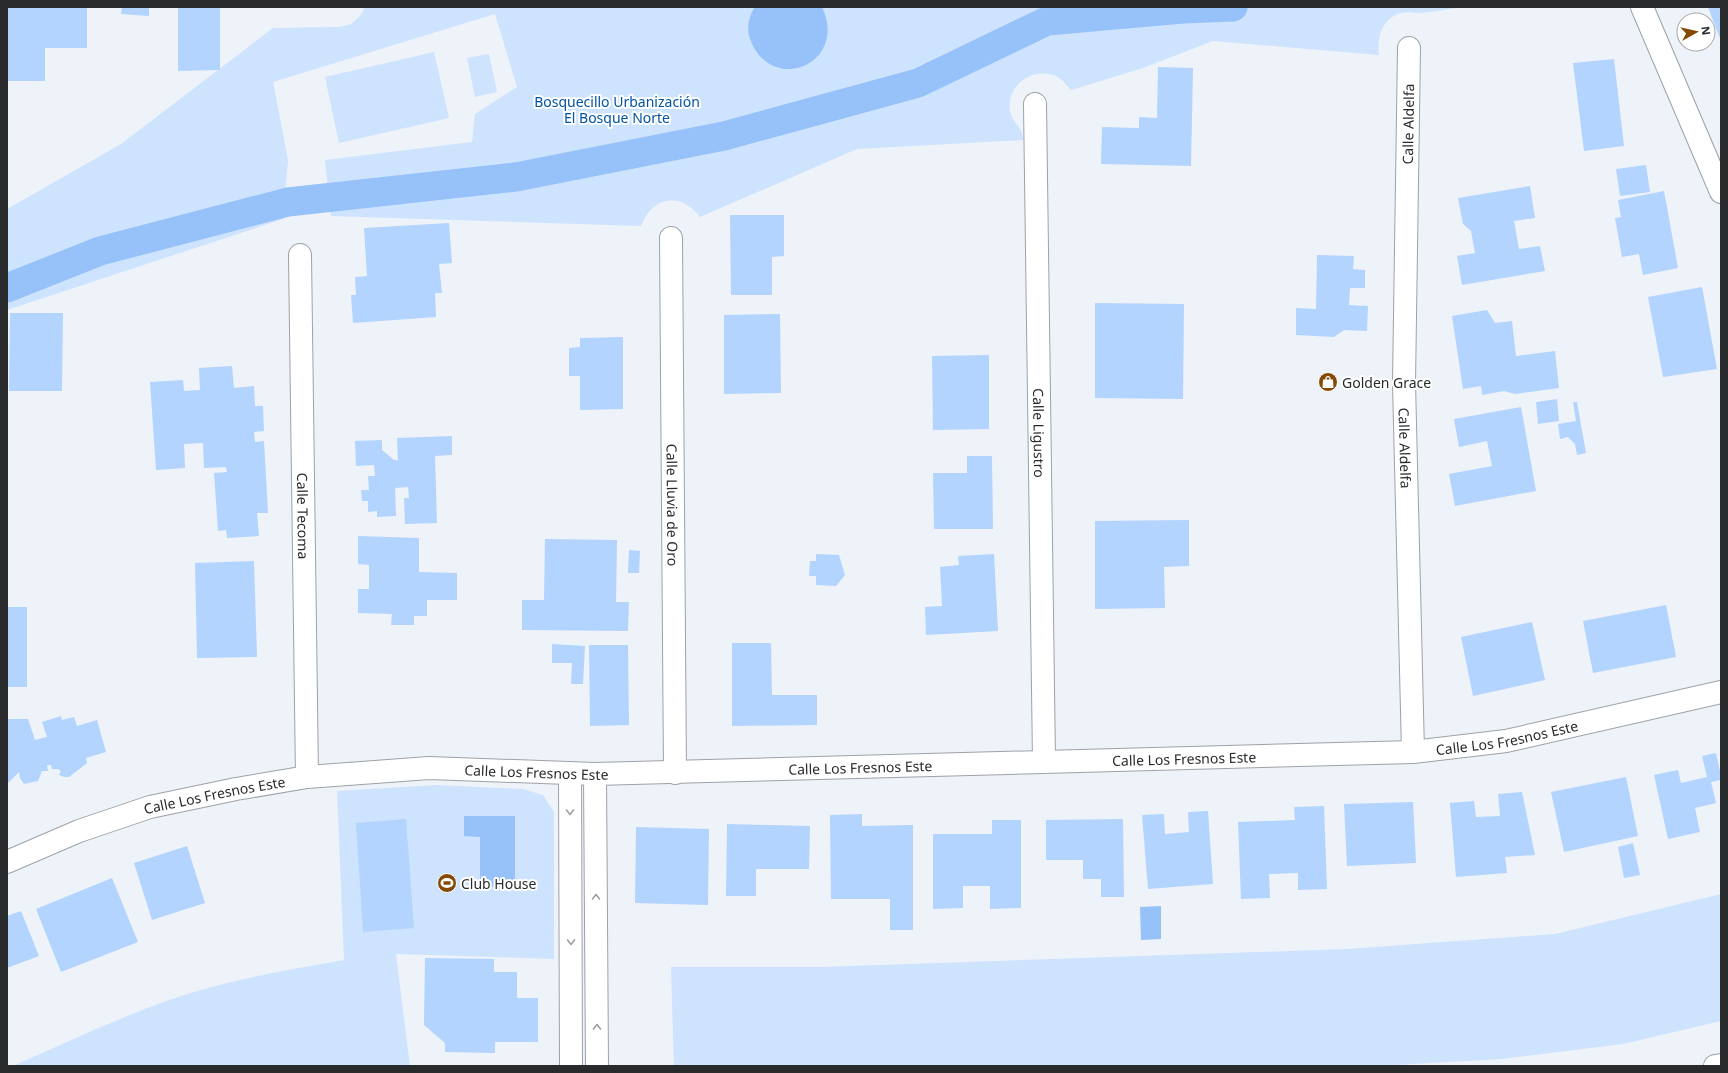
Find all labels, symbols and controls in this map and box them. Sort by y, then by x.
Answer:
north arrow [1676,12,1716,52]
text: N [1698,25,1714,36]
street label: Calle Aldelfa [1398,83,1418,165]
park label: Bosquecillo Urbanización El Bosque Norte [534,92,700,127]
shop icon: Golden Grace [1317,371,1339,393]
place label: Golden Grace [1342,373,1431,392]
street label: Calle Ligustro [1029,388,1050,478]
street label: Calle Aldelfa [1395,407,1416,489]
street label: Calle Lluvia de Oro [663,444,683,566]
street label: Calle Tecoma [293,473,314,559]
street label: Calle Los Fresnos Este [1435,715,1580,759]
street label: Calle Los Fresnos Este [1112,747,1257,770]
street label: Calle Los Fresnos Este [788,755,933,778]
street label: Calle Los Fresnos Este [464,760,609,784]
street label: Calle Los Fresnos Este [141,771,287,818]
one-way arrow [566,809,574,815]
sports icon: Club House [436,872,458,894]
place label: Club House [461,874,537,893]
one-way arrow [592,894,600,900]
one-way arrow [567,939,575,945]
one-way arrow [593,1024,601,1030]

